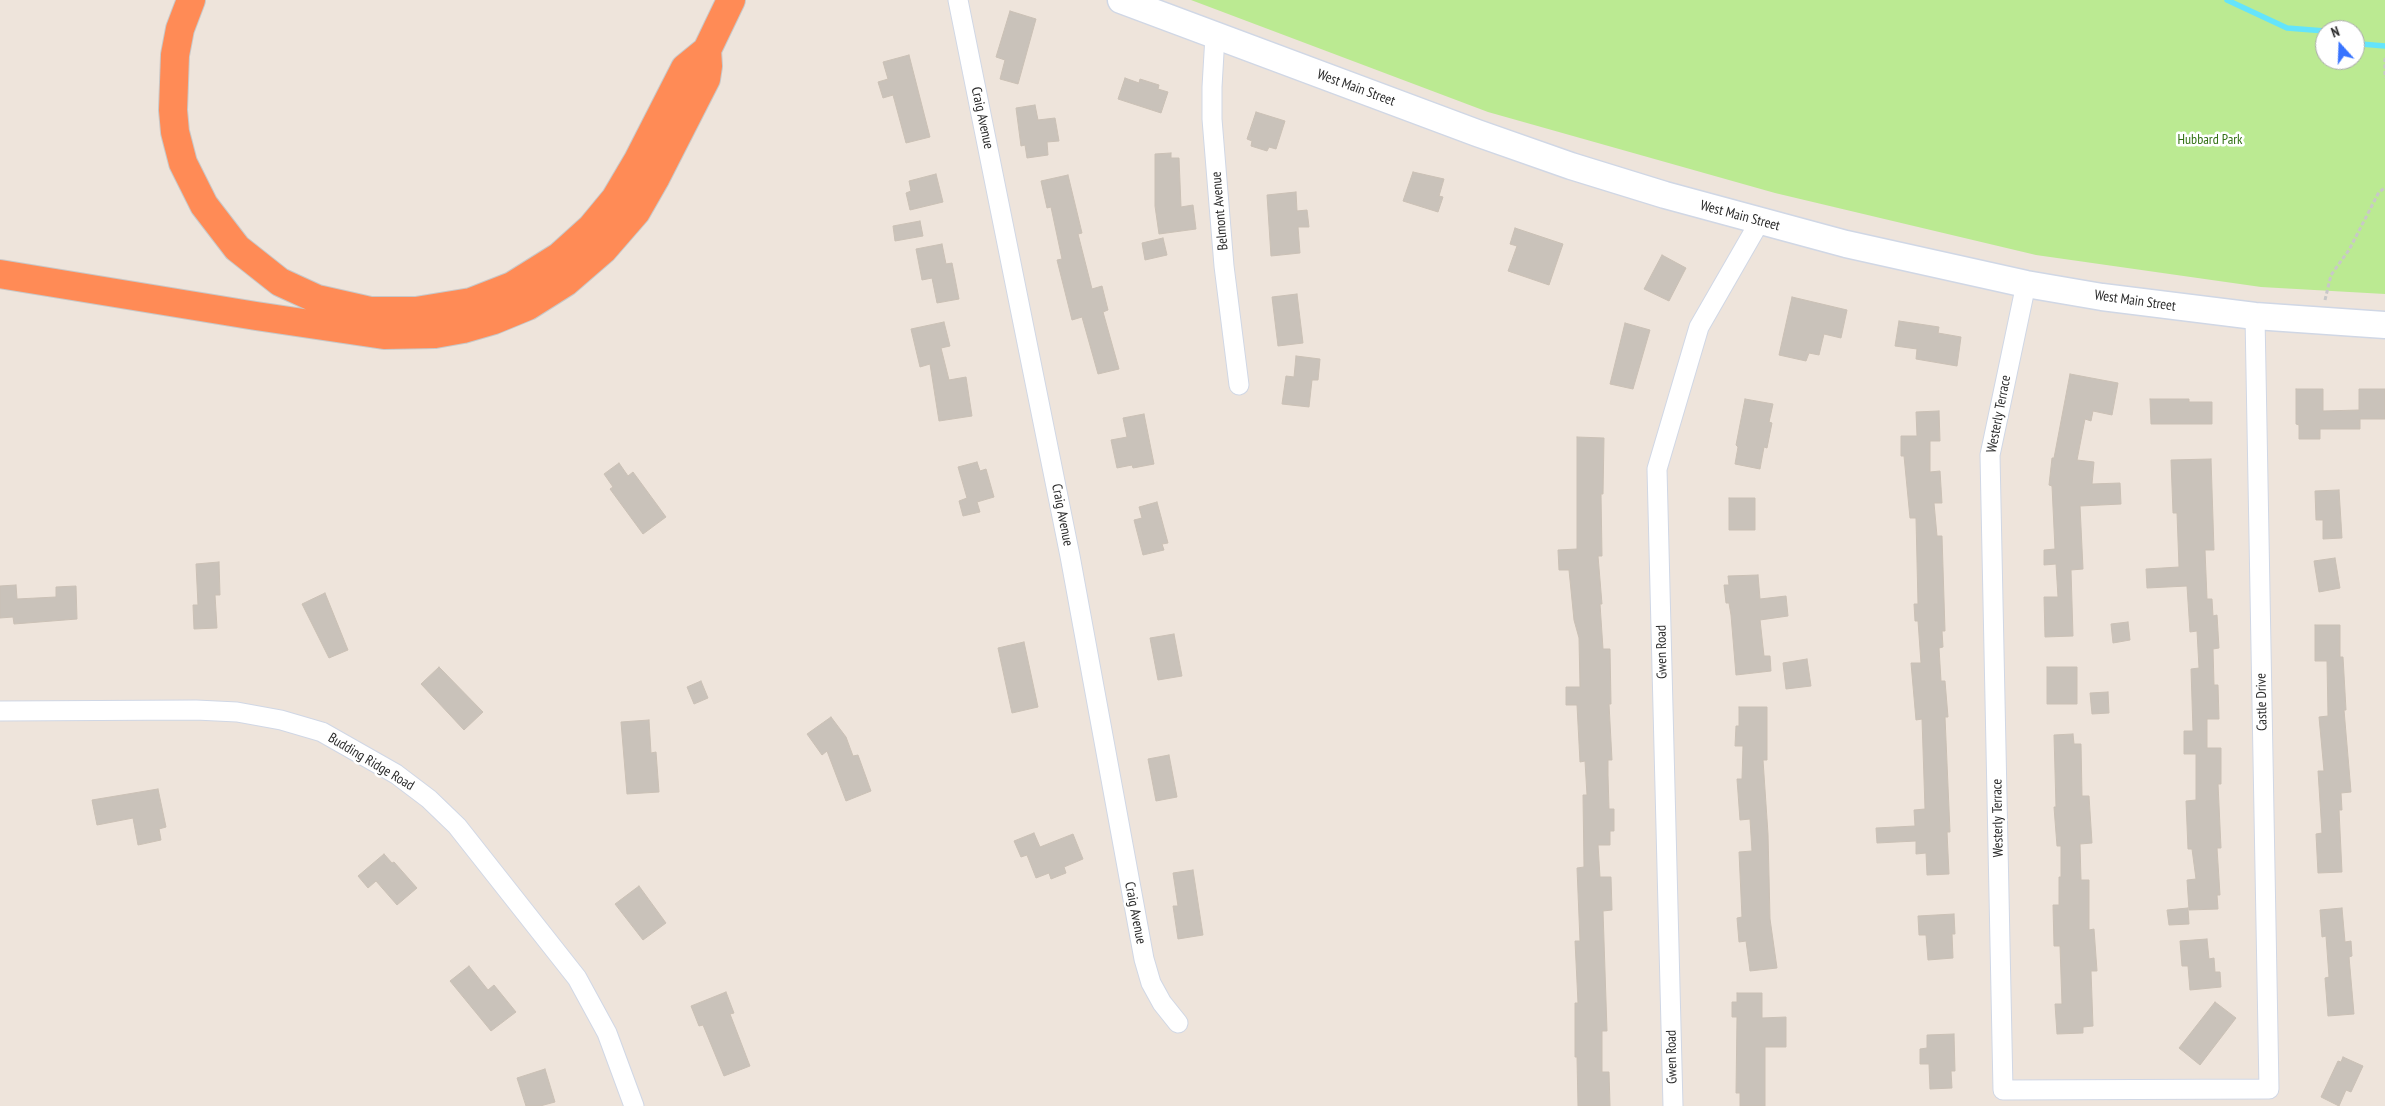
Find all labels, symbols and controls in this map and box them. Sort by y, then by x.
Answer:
north arrow [2315,20,2365,70]
text: N [2329,22,2342,42]
street label: West Main Street [1315,66,1397,110]
street label: Craig Avenue [967,85,997,151]
park label: Hubbard Park [2177,132,2243,148]
street label: Belmont Avenue [1208,171,1232,251]
street label: West Main Street [1698,197,1782,235]
street label: West Main Street [2093,287,2177,315]
street label: Westerly Terrace [1983,374,2015,454]
street label: Craig Avenue [1048,482,1076,548]
street label: Gwen Road [1653,625,1671,679]
street label: Castle Drive [2253,673,2271,731]
street label: Budding Ridge Road [325,730,417,794]
street label: Westerly Terrace [1989,779,2007,857]
street label: Craig Avenue [1121,880,1149,946]
street label: Gwen Road [1663,1030,1681,1084]

